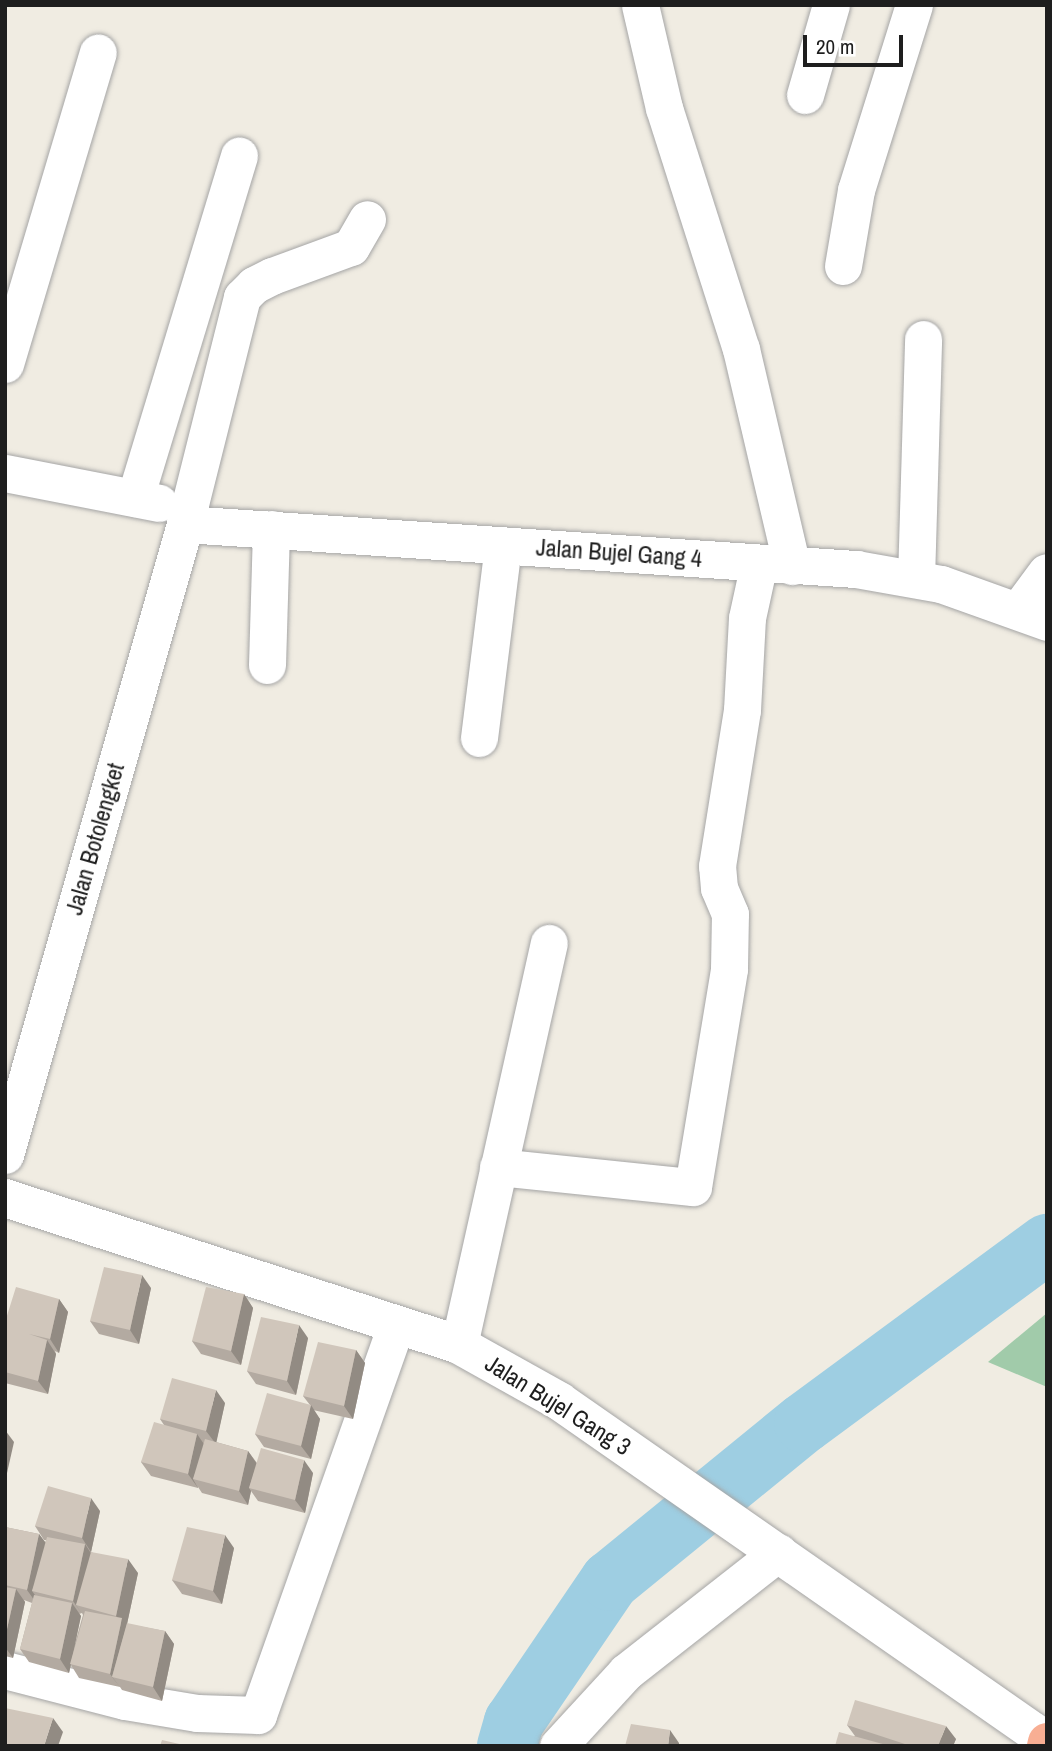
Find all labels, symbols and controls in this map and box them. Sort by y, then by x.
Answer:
scale bar [807,21,907,65]
text: 20 m [816,32,854,61]
street label: Jalan Bujel Gang 4 [535,533,703,573]
street label: Jalan Botolengket [60,760,130,918]
street label: Jalan Bujel Gang 3 [480,1349,636,1461]

